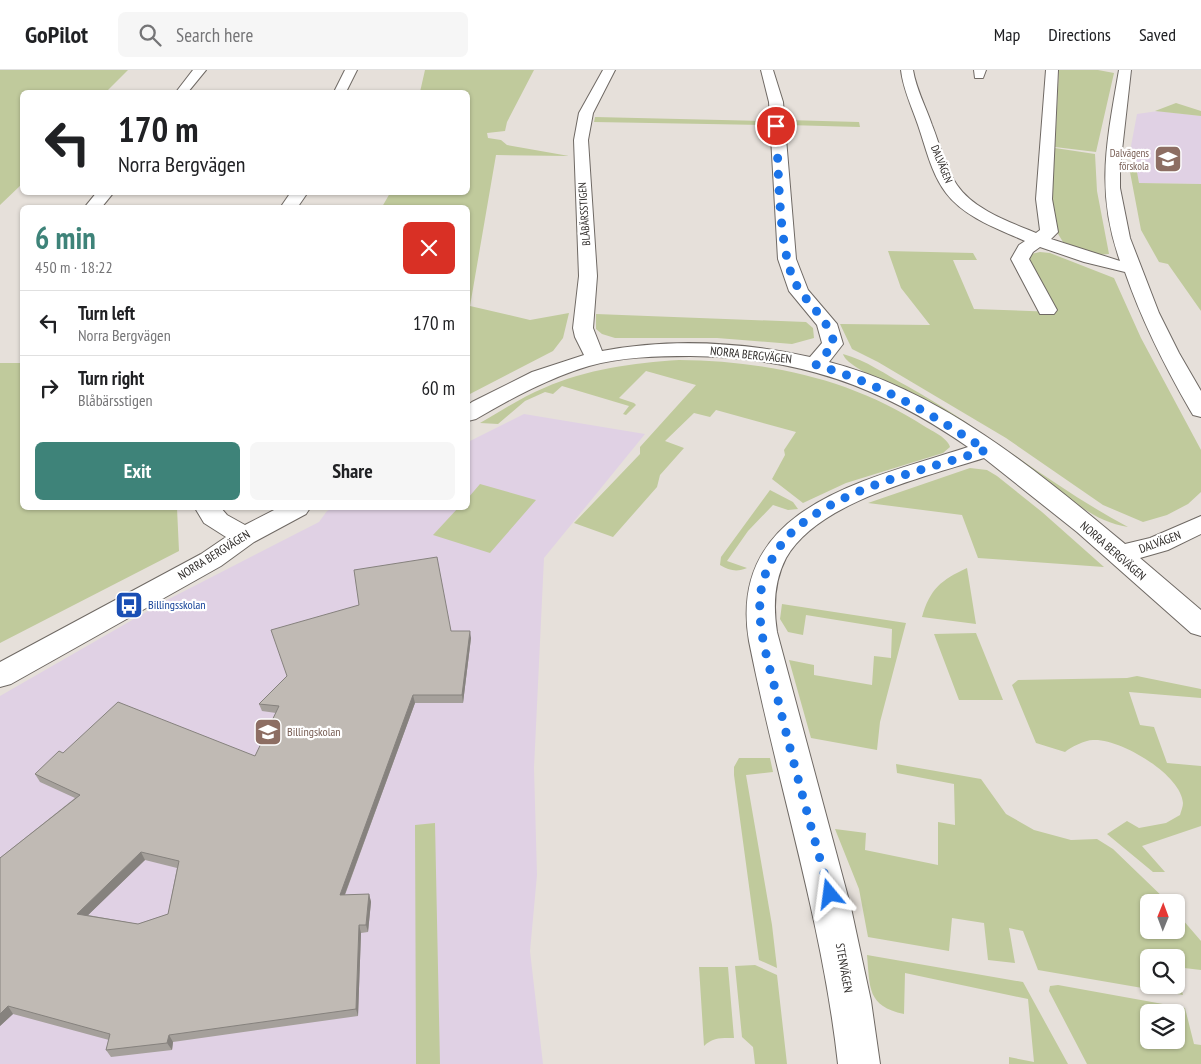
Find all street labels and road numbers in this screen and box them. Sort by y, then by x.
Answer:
street label: DALVÄGEN [928,143,956,185]
street label: BLÅBÄRSSTIGEN [575,182,593,246]
street label: NORRA BERGVÄGEN [709,343,793,366]
street label: NORRA BERGVÄGEN [1077,518,1149,583]
street label: NORRA BERGVÄGEN [175,526,253,583]
street label: DALVÄGEN [1137,527,1183,556]
street label: STENVÄGEN [833,942,856,994]

